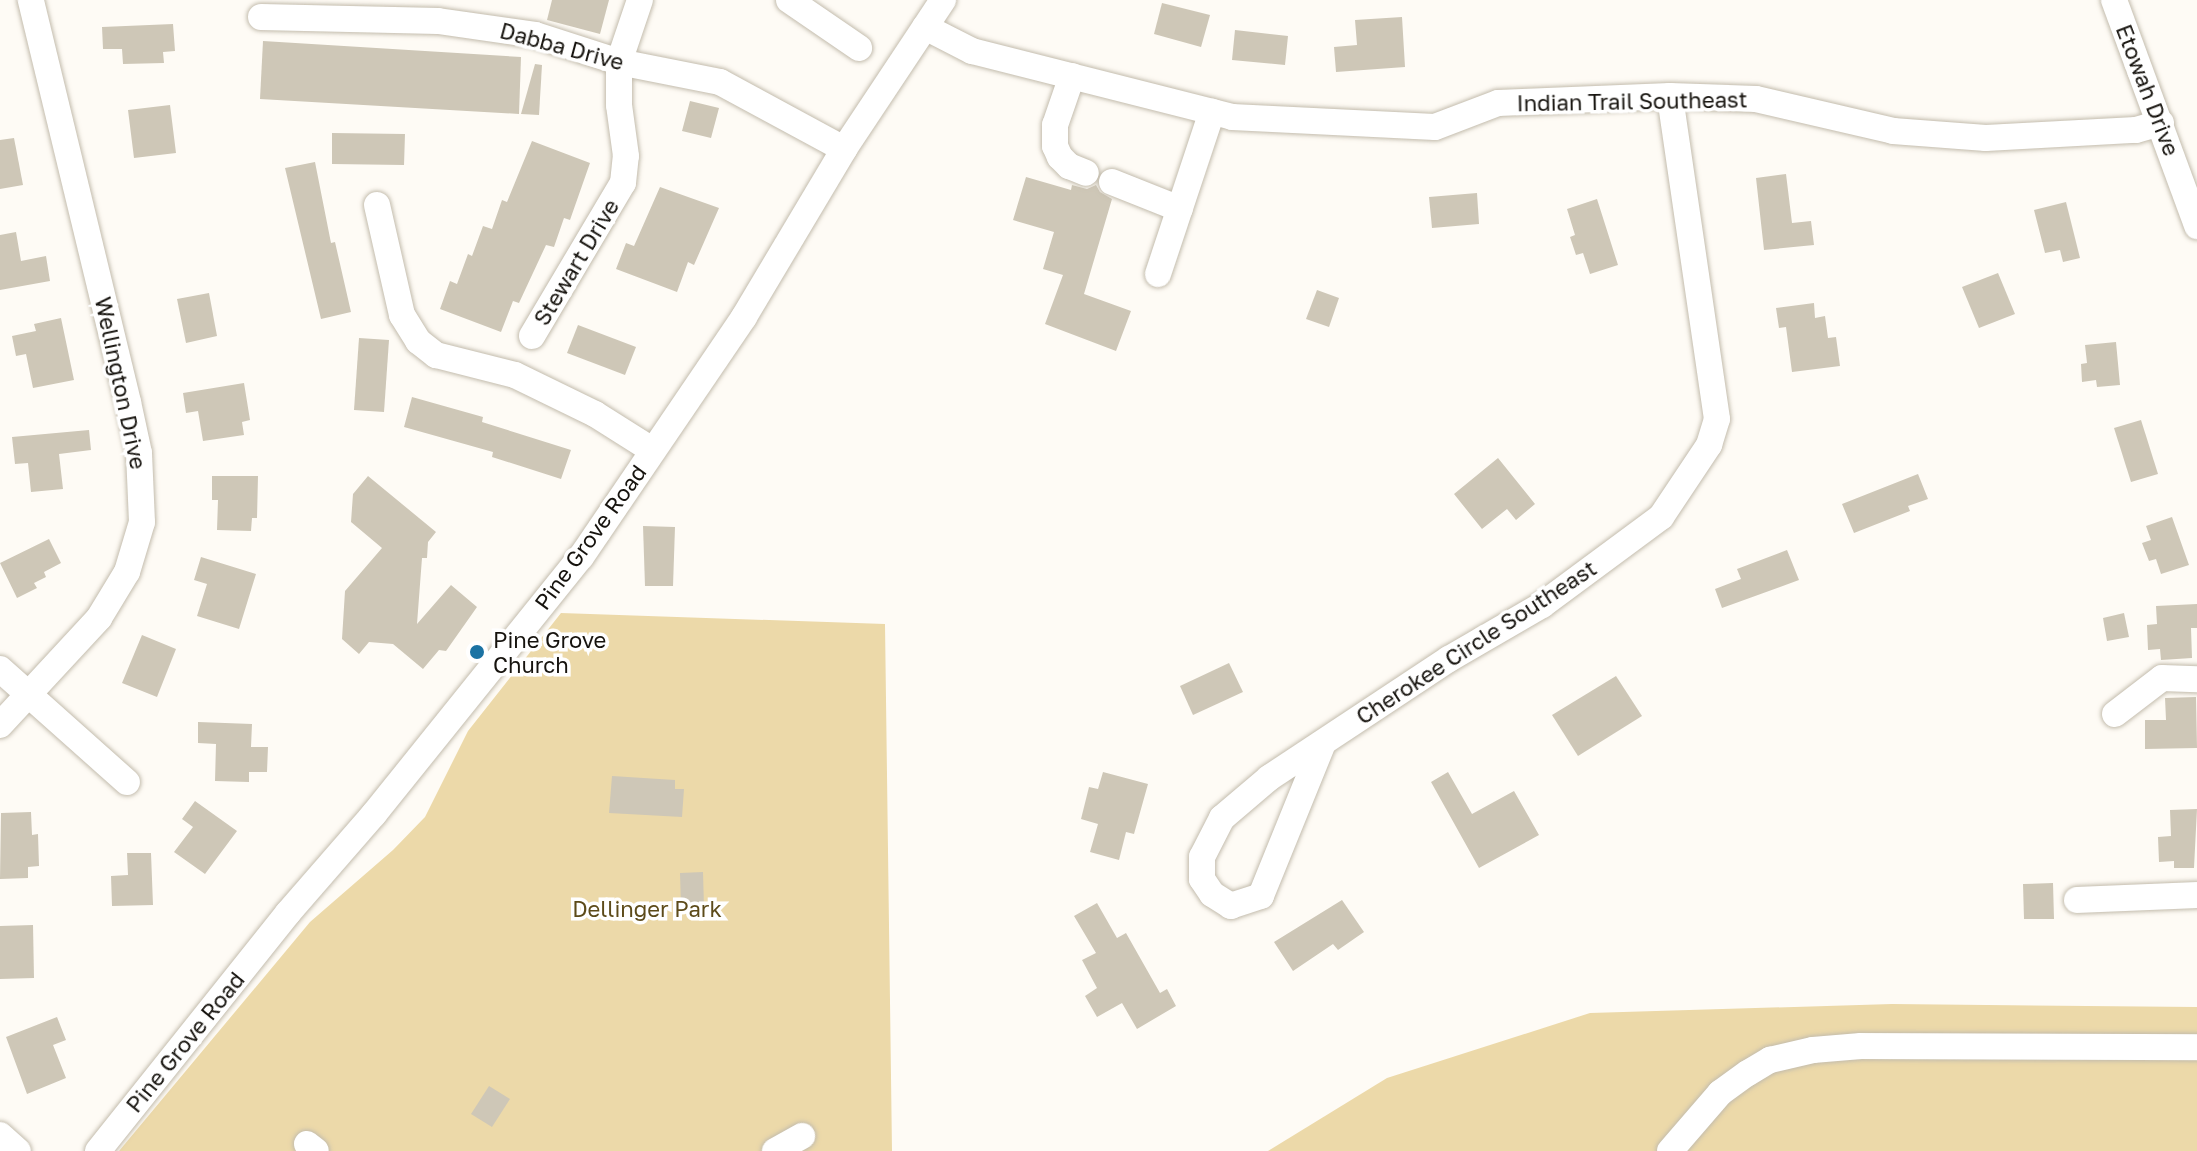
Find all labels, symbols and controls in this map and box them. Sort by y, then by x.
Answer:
street label: Dabba Drive [497,17,627,75]
street label: Etowah Drive [2111,21,2185,159]
street label: Indian Trail Southeast [1516,86,1748,116]
street label: Stewart Drive [528,194,624,330]
street label: Wellington Drive [90,294,152,472]
street label: Pine Grove Road [529,459,651,615]
street label: Cherokee Circle Southeast [1351,554,1601,730]
place label: Pine Grove Church [493,626,606,678]
marker: Pine Grove Church [468,643,486,661]
park label: Dellinger Park [572,896,722,922]
street label: Pine Grove Road [120,967,250,1117]

